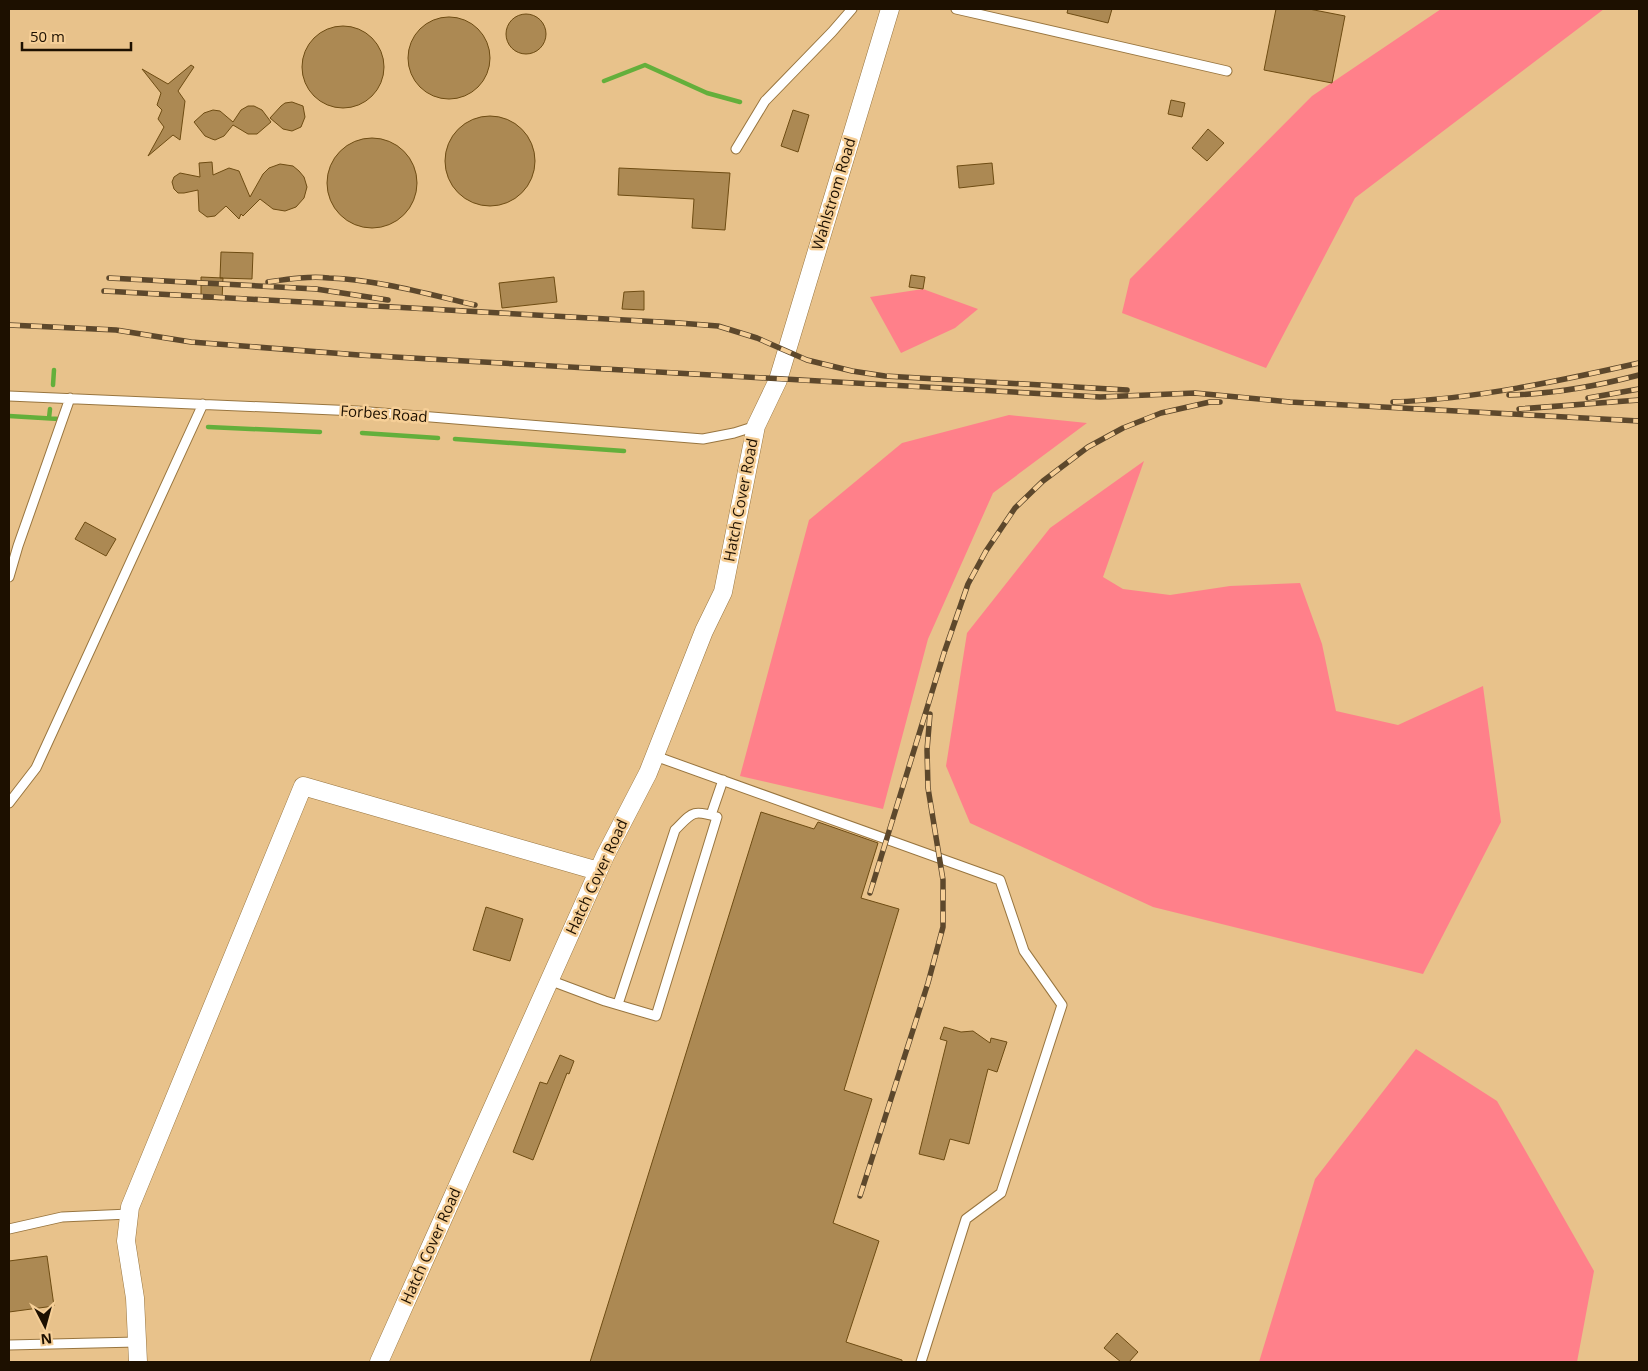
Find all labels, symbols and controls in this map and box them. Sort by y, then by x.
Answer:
scale bar [22,20,131,52]
text: 50 m [30,26,65,46]
street label: Wahlstrom Road [806,135,860,252]
street label: Forbes Road [340,400,428,426]
street label: Hatch Cover Road [718,436,762,563]
street label: Hatch Cover Road [561,816,632,938]
street label: Hatch Cover Road [395,1184,465,1307]
north arrow [20,1301,70,1351]
text: N [40,1329,53,1349]

